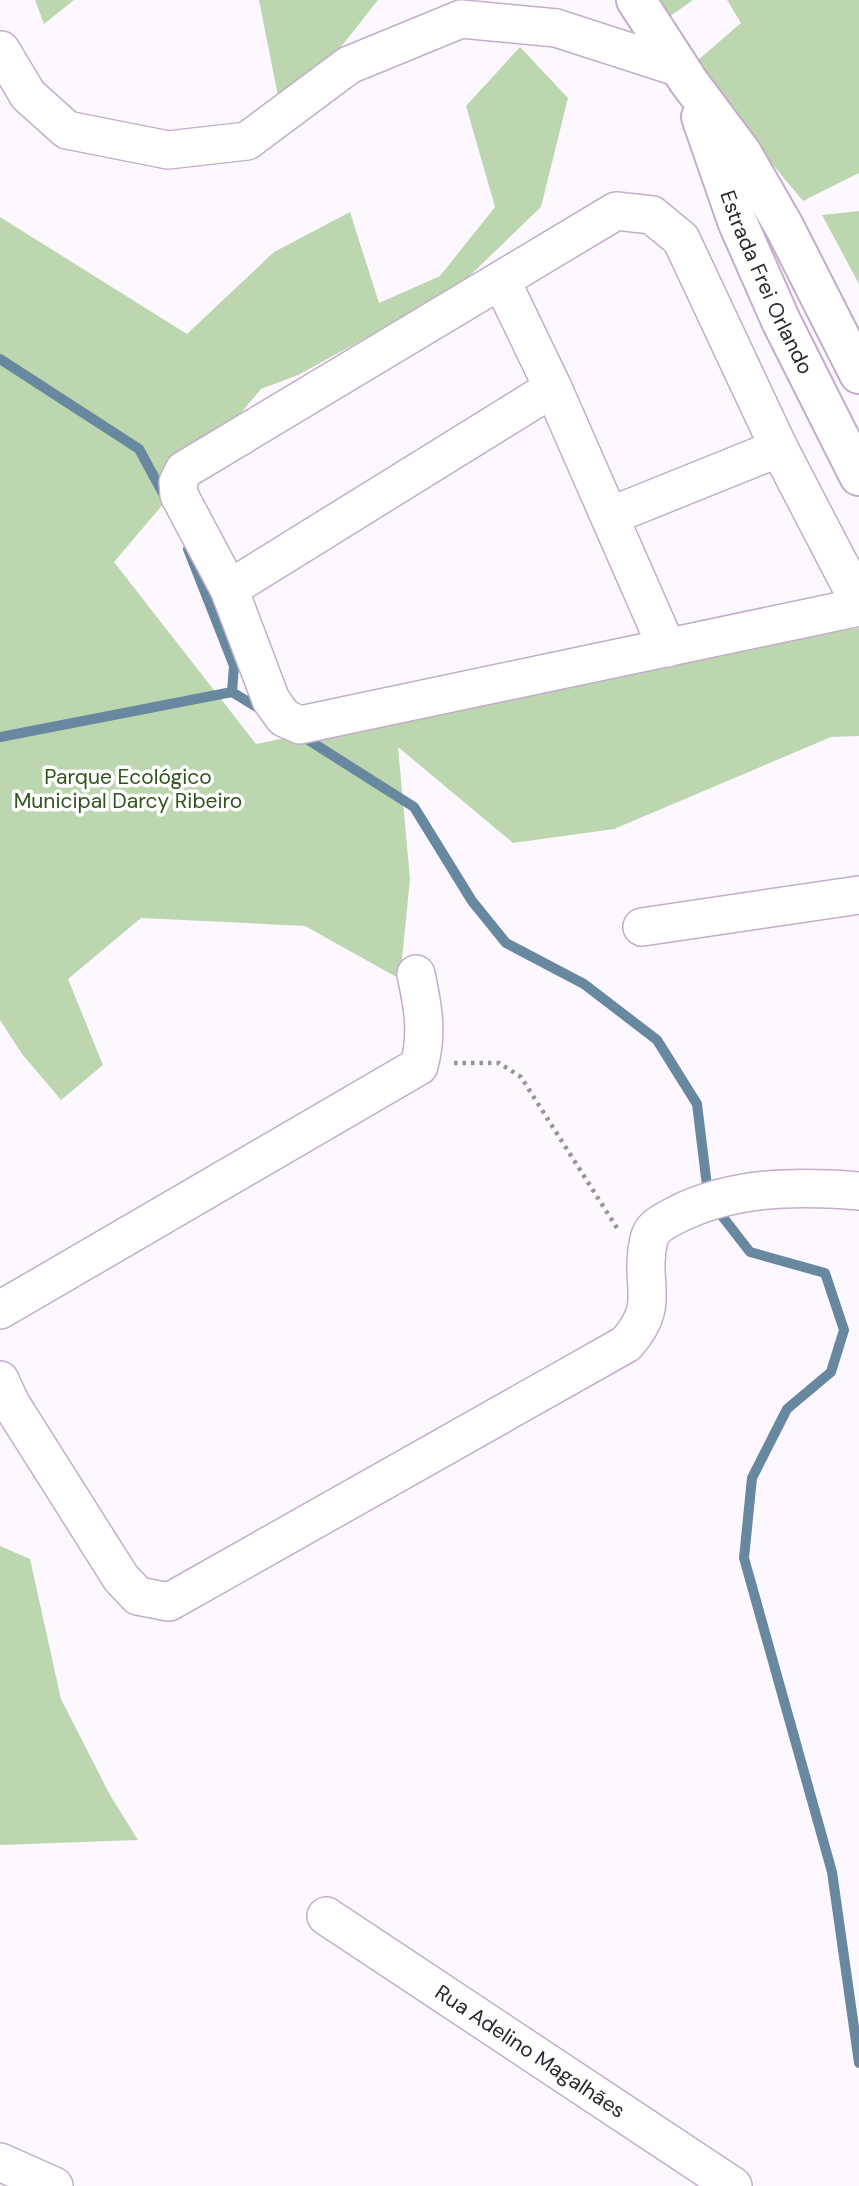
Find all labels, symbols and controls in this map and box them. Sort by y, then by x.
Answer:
street label: Estrada Frei Orlando [713,187,820,379]
park label: Parque Ecológico Municipal Darcy Ribeiro [14,763,242,815]
street label: Rua Adelino Magalhães [430,1978,631,2125]

